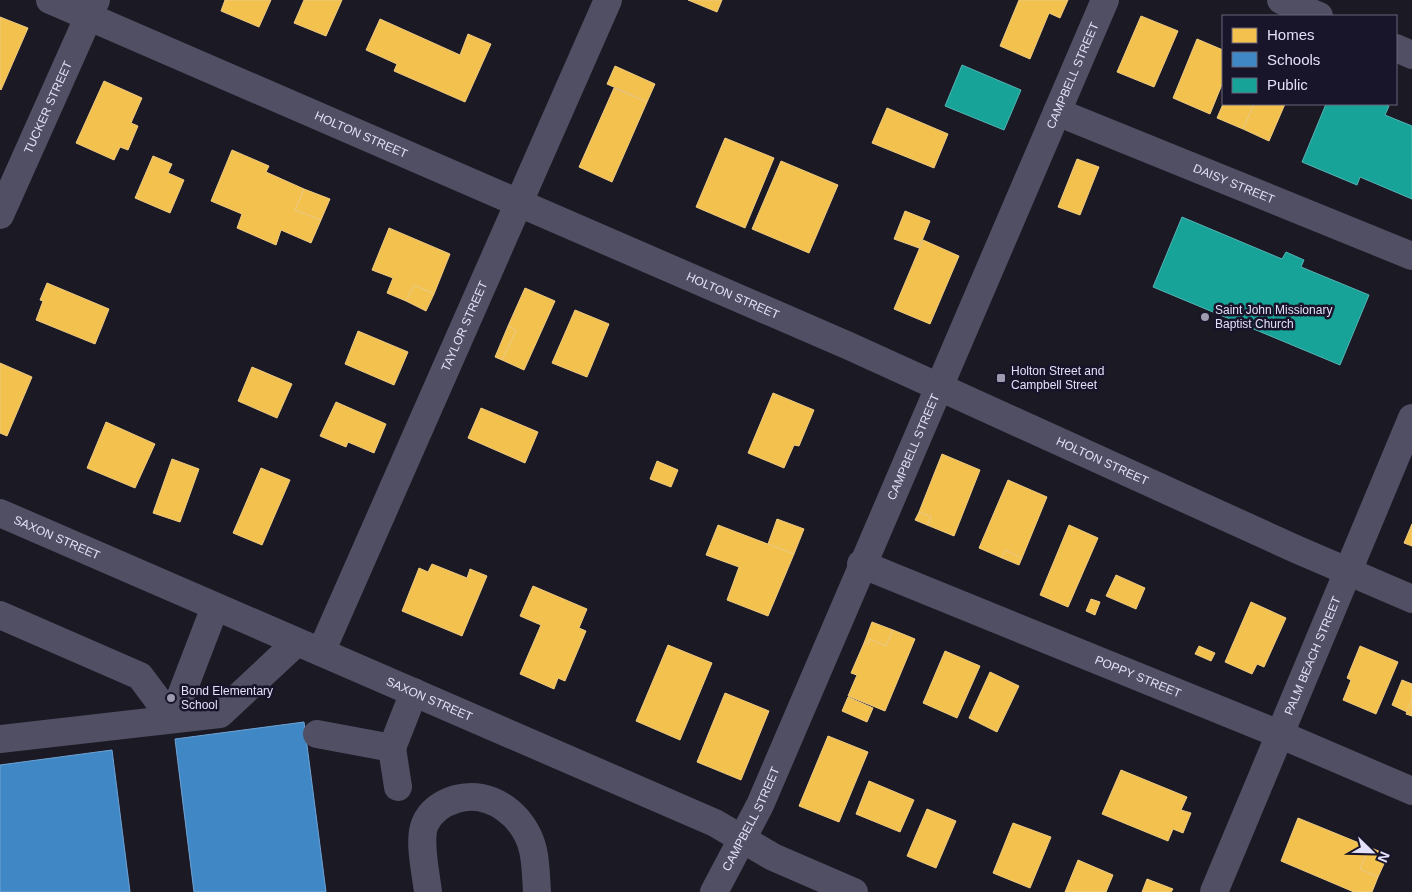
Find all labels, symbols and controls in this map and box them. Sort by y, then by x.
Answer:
legend [1222,15,1397,105]
street label: CAMPBELL STREET [1044,20,1102,131]
text: Homes [1267,26,1315,43]
text: Schools [1267,51,1320,68]
street label: TUCKER STREET [21,58,75,156]
text: Public [1267,76,1308,93]
street label: HOLTON STREET [313,108,410,161]
street label: DAISY STREET [1191,161,1277,207]
street label: HOLTON STREET [684,269,782,322]
street label: TAYLOR STREET [438,278,491,373]
place label: Saint John Missionary Baptist Church [1215,303,1332,331]
marker: Saint John Missionary Baptist Church [1199,311,1211,323]
place label: Holton Street and Campbell Street [1011,364,1104,392]
marker: Holton Street and Campbell Street [995,372,1007,384]
street label: CAMPBELL STREET [884,391,943,502]
street label: HOLTON STREET [1054,434,1151,488]
street label: SAXON STREET [12,513,103,563]
street label: PALM BEACH STREET [1282,594,1344,717]
street label: POPPY STREET [1093,653,1184,701]
street label: SAXON STREET [384,674,475,724]
place label: Bond Elementary School [181,684,273,712]
marker: Bond Elementary School [165,692,177,704]
street label: CAMPBELL STREET [719,764,783,873]
north arrow [1347,827,1397,877]
text: N [1375,849,1393,865]

